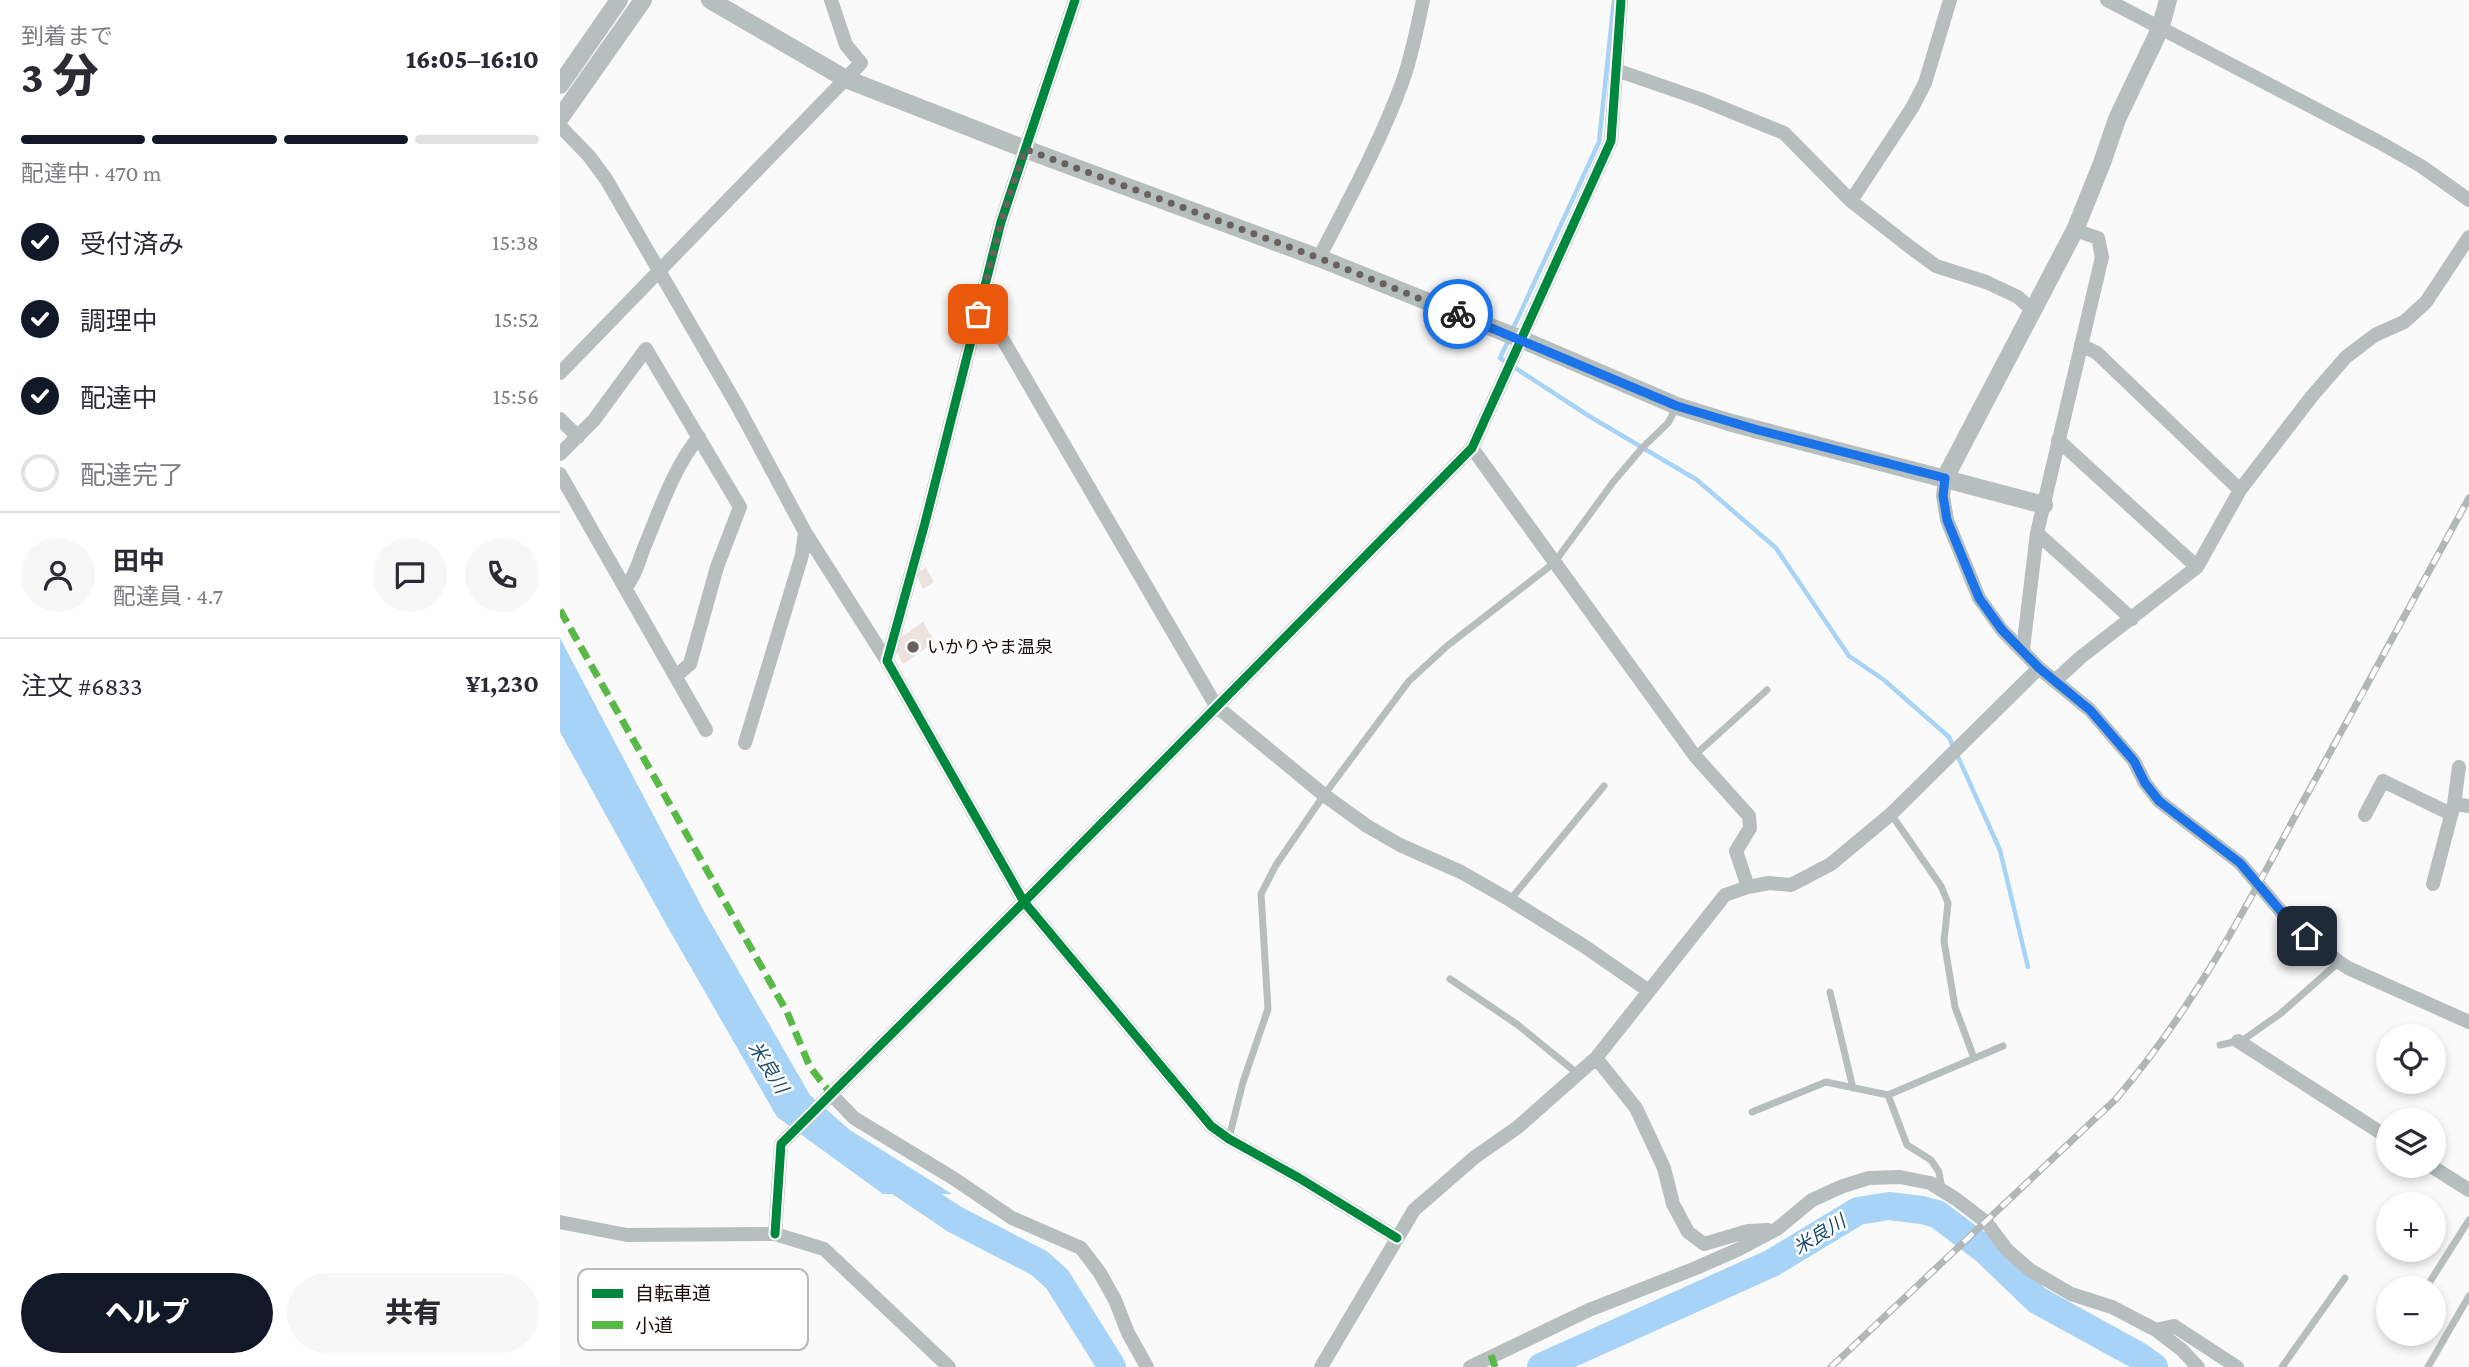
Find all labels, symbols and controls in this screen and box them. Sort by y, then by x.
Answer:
text: 到着まで [21,23,113,49]
text: 16:05–16:10 [406,45,539,74]
text: 3 分 [21,51,99,102]
text: 配達中 · 470 m [21,160,161,186]
icon: check [21,223,59,261]
text: 15:38 [492,229,539,255]
text: 受付済み [80,230,184,259]
courier [1423,279,1493,349]
pin [948,284,1008,344]
icon: bag [959,295,997,333]
icon: bike [1439,295,1477,333]
icon: check [21,300,59,338]
text: 15:52 [494,306,539,332]
text: 調理中 [80,307,158,336]
icon: check [21,377,59,415]
text: 15:56 [493,383,539,409]
text: 配達中 [80,384,158,413]
text: 配達完了 [80,461,184,490]
button: person [21,538,95,612]
button: chat [373,538,447,612]
button: phone [465,538,539,612]
text: 田中 [113,547,165,576]
text: 配達員 · 4.7 [113,583,223,609]
place label: いかりやま温泉 [927,637,1053,657]
marker: いかりやま温泉 [905,639,921,655]
text: ¥1,230 [465,669,539,698]
text: 注文 #6833 [21,672,142,701]
pin [2277,906,2337,966]
icon: home [2288,917,2326,955]
map controls [2376,1024,2446,1346]
button: locate [2376,1024,2446,1094]
water label: 米良川 [745,1038,794,1099]
button: layers [2376,1108,2446,1178]
button: + [2376,1192,2446,1262]
water label: 米良川 [1789,1210,1851,1258]
legend [578,1269,808,1350]
button: ヘルプ [21,1273,273,1353]
button: 共有 [287,1273,539,1353]
button: − [2376,1276,2446,1346]
text: 自転車道 [635,1283,711,1304]
text: 小道 [635,1315,673,1336]

